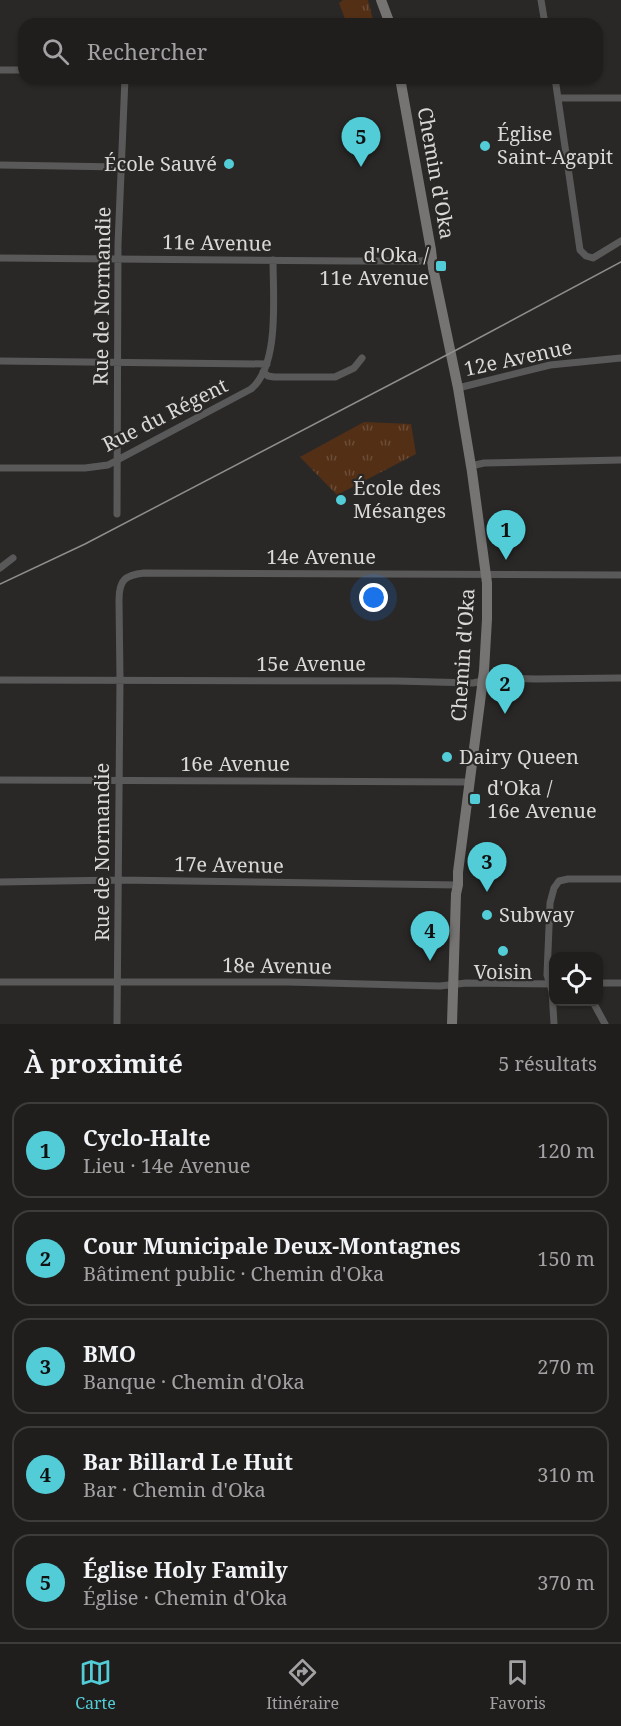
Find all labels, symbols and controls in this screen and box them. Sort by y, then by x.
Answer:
search box [18,18,603,84]
icon: search [39,35,72,68]
text: Rechercher [87,36,207,66]
street label: Chemin d'Oka [412,105,461,241]
pin: 5 [342,118,380,167]
place label: Église Saint-Agapit [497,120,613,170]
marker: Église Saint-Agapit [478,139,492,153]
place label: École Sauvé [104,150,217,177]
marker: École Sauvé [222,157,236,171]
street label: Rue de Normandie [86,206,117,385]
street label: 11e Avenue [162,228,272,257]
place label: d'Oka / 11e Avenue [319,241,429,291]
marker: d'Oka / 11e Avenue [434,259,448,273]
street label: 12e Avenue [461,333,574,382]
street label: Rue du Régent [98,371,232,458]
place label: École des Mésanges [353,474,446,524]
marker: École des Mésanges [334,493,348,507]
pin: 1 [486,510,526,560]
street label: 14e Avenue [266,543,376,570]
your location [359,583,388,612]
street label: Chemin d'Oka [444,587,481,723]
street label: 15e Avenue [256,650,366,677]
pin: 2 [486,664,524,714]
place label: Dairy Queen [459,743,579,770]
street label: 16e Avenue [180,750,290,777]
marker: Dairy Queen [440,750,454,764]
street label: Rue de Normandie [88,763,115,941]
place label: d'Oka / 16e Avenue [487,774,597,824]
marker: d'Oka / 16e Avenue [468,792,482,806]
pin: 3 [468,842,506,892]
street label: 17e Avenue [174,850,284,879]
place label: Subway [499,901,575,928]
marker: Subway [480,908,494,922]
pin: 4 [410,912,450,961]
marker: Voisin [496,944,510,958]
street label: 18e Avenue [222,951,332,980]
map controls [549,952,603,1006]
button: locate [549,952,603,1006]
place label: Voisin [474,958,532,985]
text: À proximité [24,1045,183,1081]
text: 5 résultats [498,1050,597,1077]
text: Cyclo-Halte [83,1122,211,1152]
text: 1 [40,1137,51,1164]
text: 120 m [537,1137,595,1164]
text: Lieu · 14e Avenue [83,1152,250,1179]
text: Cour Municipale Deux-Montagnes [83,1230,461,1260]
text: 2 [40,1245,51,1272]
text: 150 m [537,1245,595,1272]
text: Bâtiment public · Chemin d'Oka [83,1260,384,1287]
text: BMO [83,1338,136,1368]
text: 3 [40,1353,51,1380]
text: 270 m [537,1353,595,1380]
text: Banque · Chemin d'Oka [83,1368,305,1395]
text: Bar Billard Le Huit [83,1446,293,1476]
text: 4 [40,1461,51,1488]
text: 310 m [537,1461,595,1488]
text: Bar · Chemin d'Oka [83,1476,266,1503]
text: Église Holy Family [83,1554,288,1584]
text: 5 [40,1569,51,1596]
text: 370 m [537,1569,595,1596]
text: Église · Chemin d'Oka [83,1584,288,1611]
tab: Carte [75,1656,116,1714]
tab: Itinéraire [266,1656,339,1714]
tab: Favoris [490,1656,546,1714]

